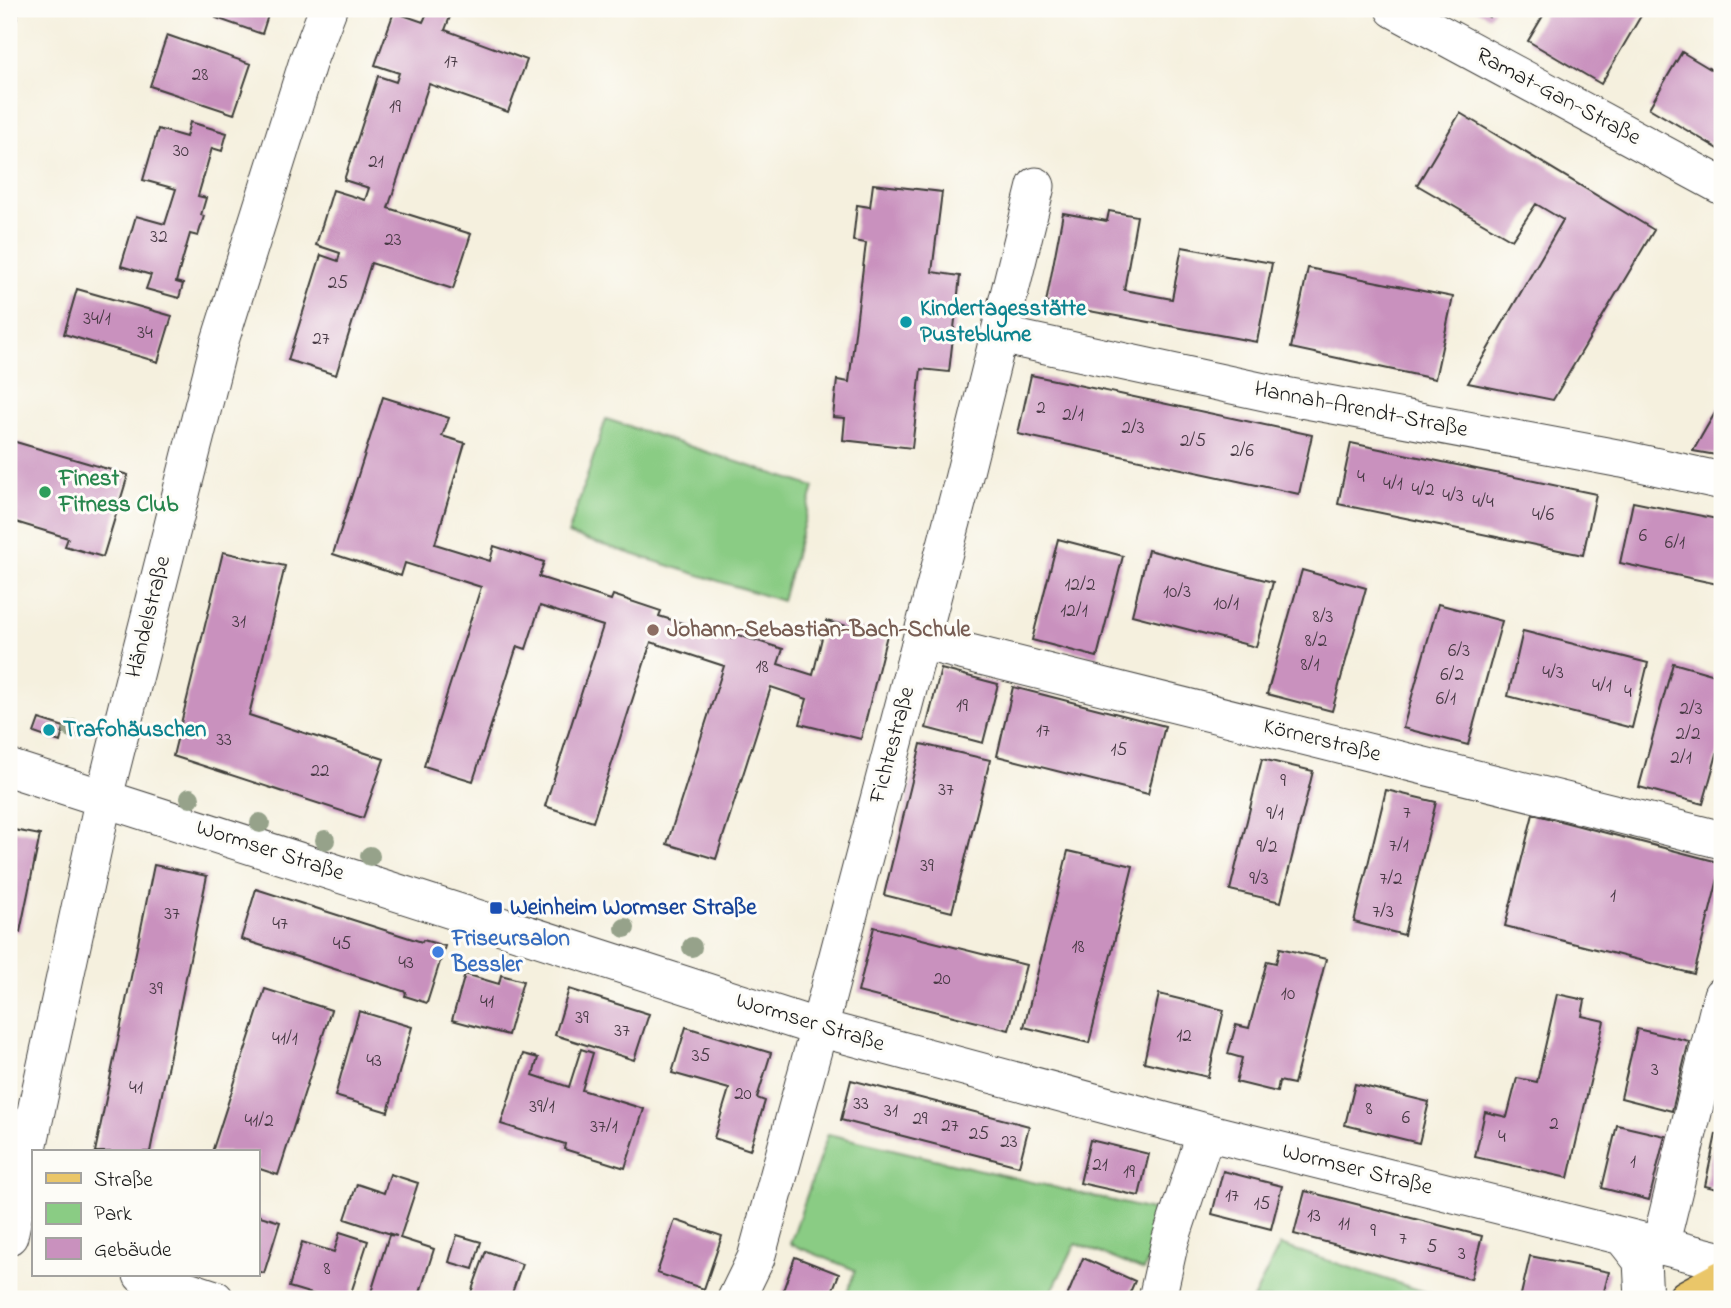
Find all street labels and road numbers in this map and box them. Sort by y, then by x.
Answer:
street label: Ramat-Gan-Straße [1469,39,1647,155]
street label: Hannah-Arendt-Straße [1251,373,1471,447]
street label: Händelstraße [118,552,180,682]
street label: Fichtestraße [861,682,925,808]
street label: Körnerstraße [1260,710,1385,772]
street label: Wormser Straße [192,812,349,891]
street label: Wormser Straße [732,985,889,1061]
street label: Wormser Straße [1278,1135,1436,1205]

